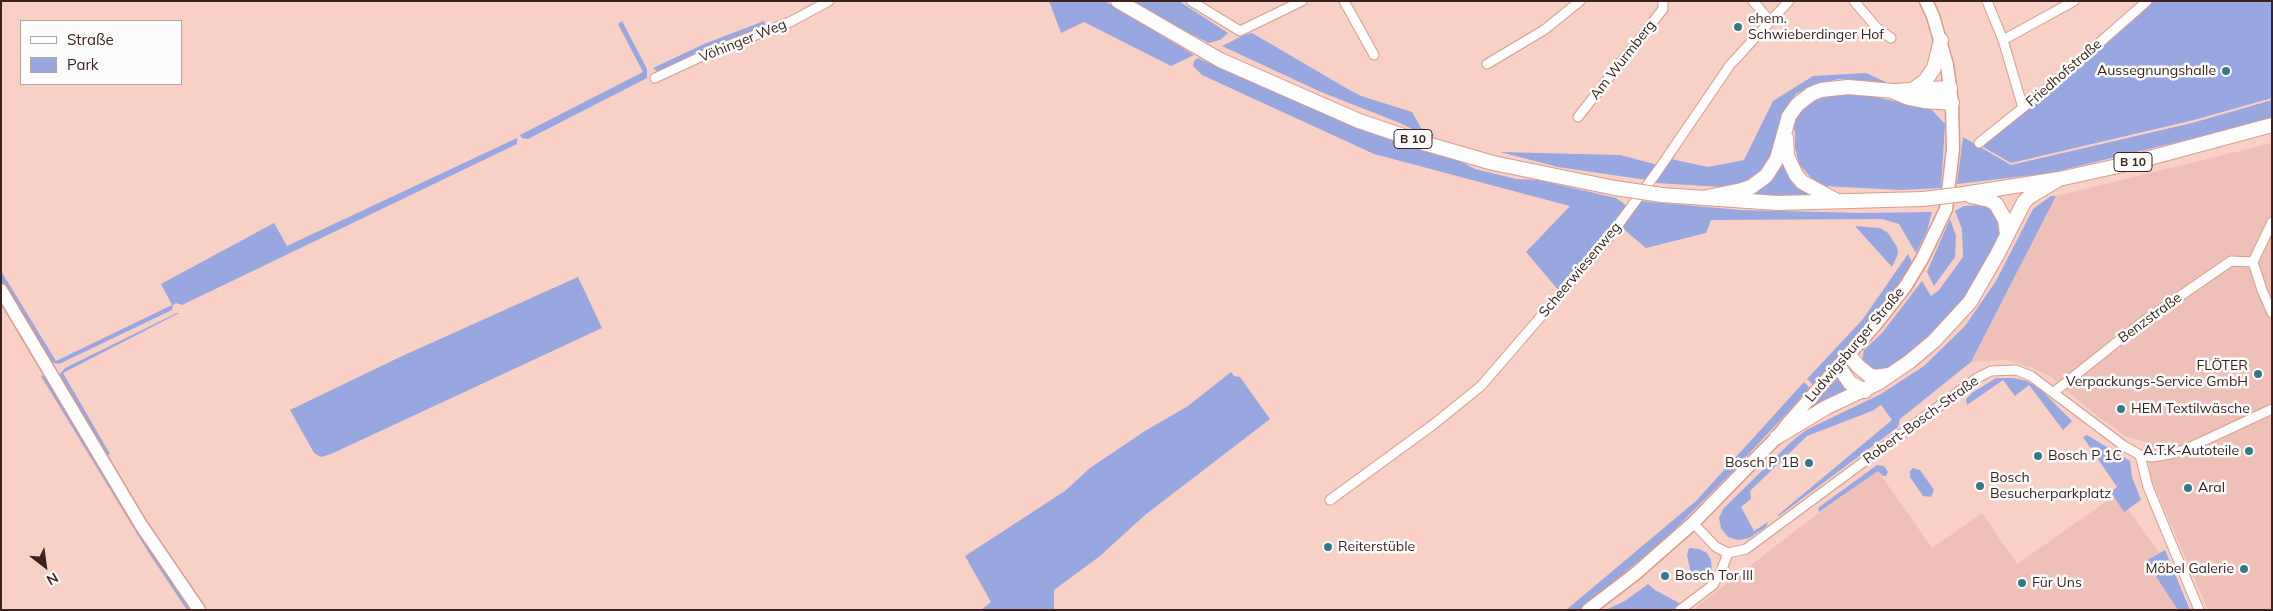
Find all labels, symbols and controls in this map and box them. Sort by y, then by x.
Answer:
place label: ehem. Schwieberdinger Hof [1748,11,1884,44]
street label: Vöhinger Weg [697,16,789,66]
street label: Am Wurmberg [1587,17,1659,103]
legend [20,20,182,85]
marker: ehem. Schwieberdinger Hof [1732,21,1744,33]
text: Straße [67,30,114,49]
street label: Friedhofstraße [2023,36,2105,110]
text: Park [67,55,99,74]
place label: Aussegnungshalle [2097,63,2216,79]
marker: Aussegnungshalle [2220,65,2232,77]
road number: B 10 [1394,130,1432,148]
road number: B 10 [2114,152,2152,172]
street label: Scheerwiesenweg [1535,219,1625,321]
street label: Ludwigsburger Straße [1802,284,1908,406]
street label: Benzstraße [2115,289,2185,347]
place label: FLÖTER Verpackungs-Service GmbH [2066,358,2248,391]
marker: FLÖTER Verpackungs-Service GmbH [2252,368,2264,380]
street label: Robert-Bosch-Straße [1860,372,1982,468]
place label: HEM Textilwäsche [2131,401,2250,417]
marker: HEM Textilwäsche [2115,403,2127,415]
place label: A.T.K-Autoteile [2143,443,2239,459]
marker: A.T.K-Autoteile [2243,445,2255,457]
place label: Bosch P 1C [2048,448,2122,464]
marker: Bosch P 1C [2032,450,2044,462]
place label: Bosch P 1B [1725,455,1799,471]
marker: Bosch P 1B [1803,457,1815,469]
place label: Bosch Besucherparkplatz [1990,470,2111,502]
marker: Bosch Besucherparkplatz [1974,480,1986,492]
place label: Aral [2198,480,2225,496]
marker: Aral [2182,482,2194,494]
place label: Reiterstüble [1338,539,1415,555]
north arrow [20,541,70,591]
marker: Reiterstüble [1322,541,1334,553]
place label: Möbel Galerie [2145,561,2234,577]
marker: Möbel Galerie [2238,563,2250,575]
place label: Bosch Tor III [1675,568,1753,584]
text: N [43,569,62,589]
marker: Bosch Tor III [1659,570,1671,582]
place label: Für Uns [2032,575,2082,591]
marker: Für Uns [2016,577,2028,589]

